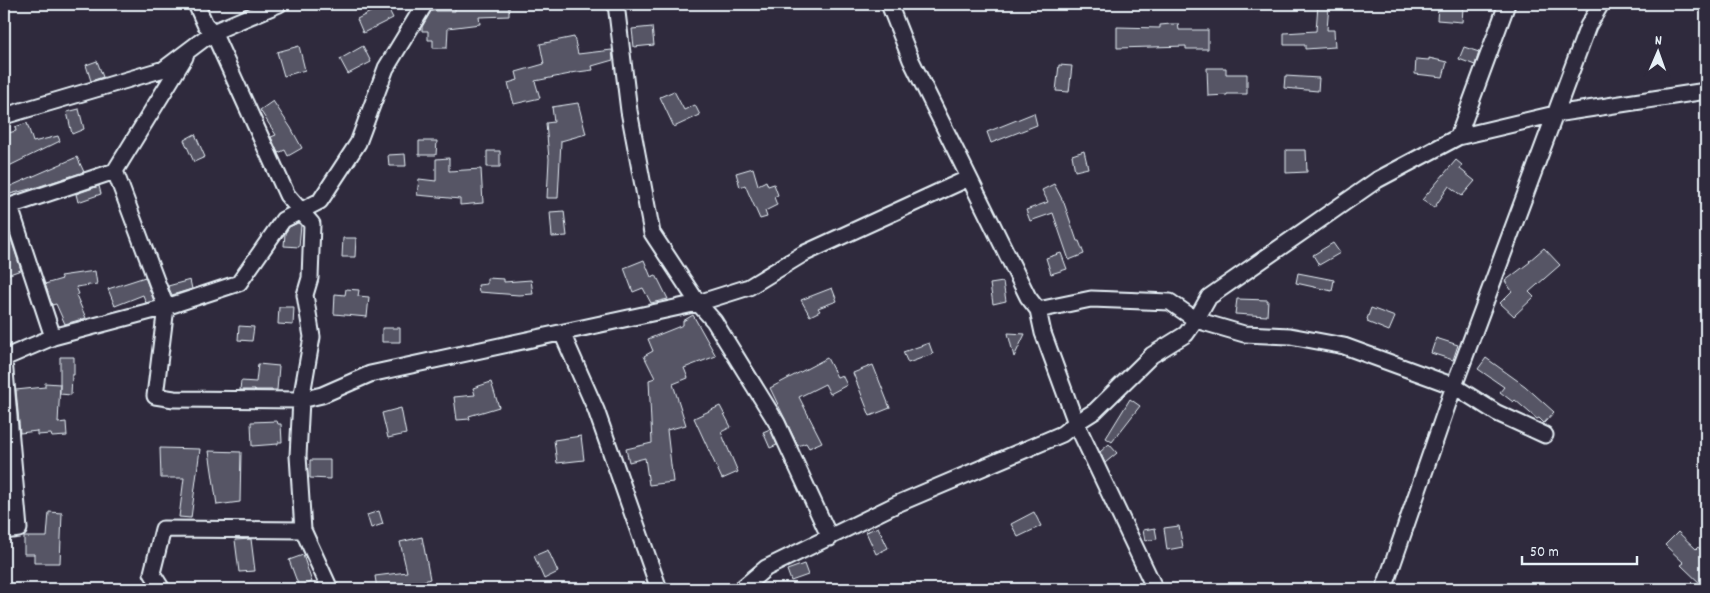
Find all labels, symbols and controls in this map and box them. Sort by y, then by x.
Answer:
north arrow [1632,28,1682,78]
text: N [1655,31,1662,51]
scale bar [1522,533,1638,565]
text: 50 m [1530,542,1559,564]

